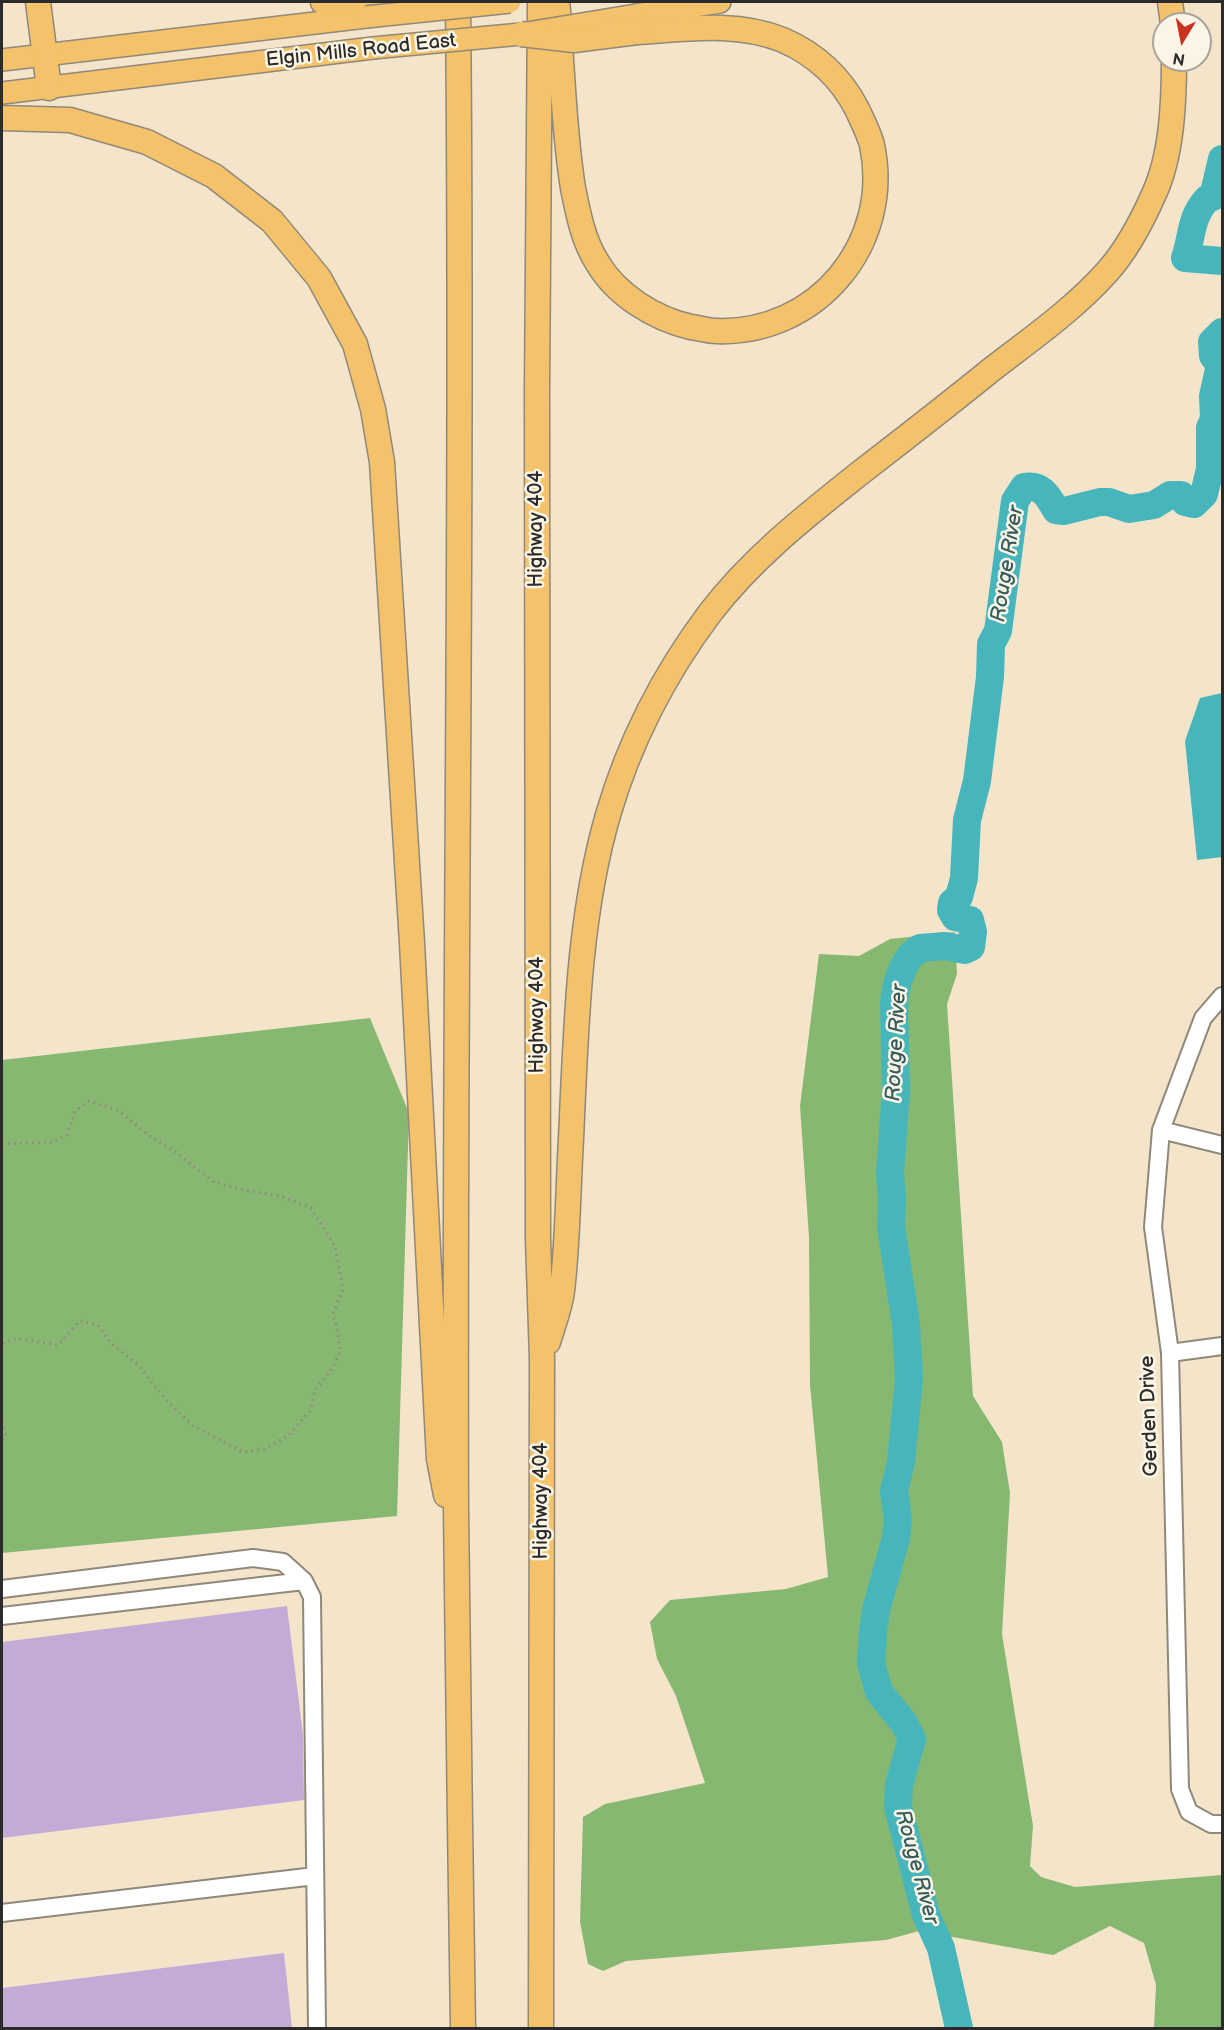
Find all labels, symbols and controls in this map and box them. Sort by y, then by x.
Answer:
north arrow [1152,12,1212,72]
street label: Elgin Mills Road East [265,29,457,73]
text: N [1172,48,1187,69]
street label: Highway 404 [525,471,549,587]
water label: Rouge River [986,504,1030,624]
street label: Highway 404 [526,957,550,1073]
water label: Rouge River [881,984,913,1102]
street label: Gerden Drive [1136,1355,1164,1477]
street label: Highway 404 [530,1443,554,1559]
water label: Rouge River [889,1807,943,1927]

